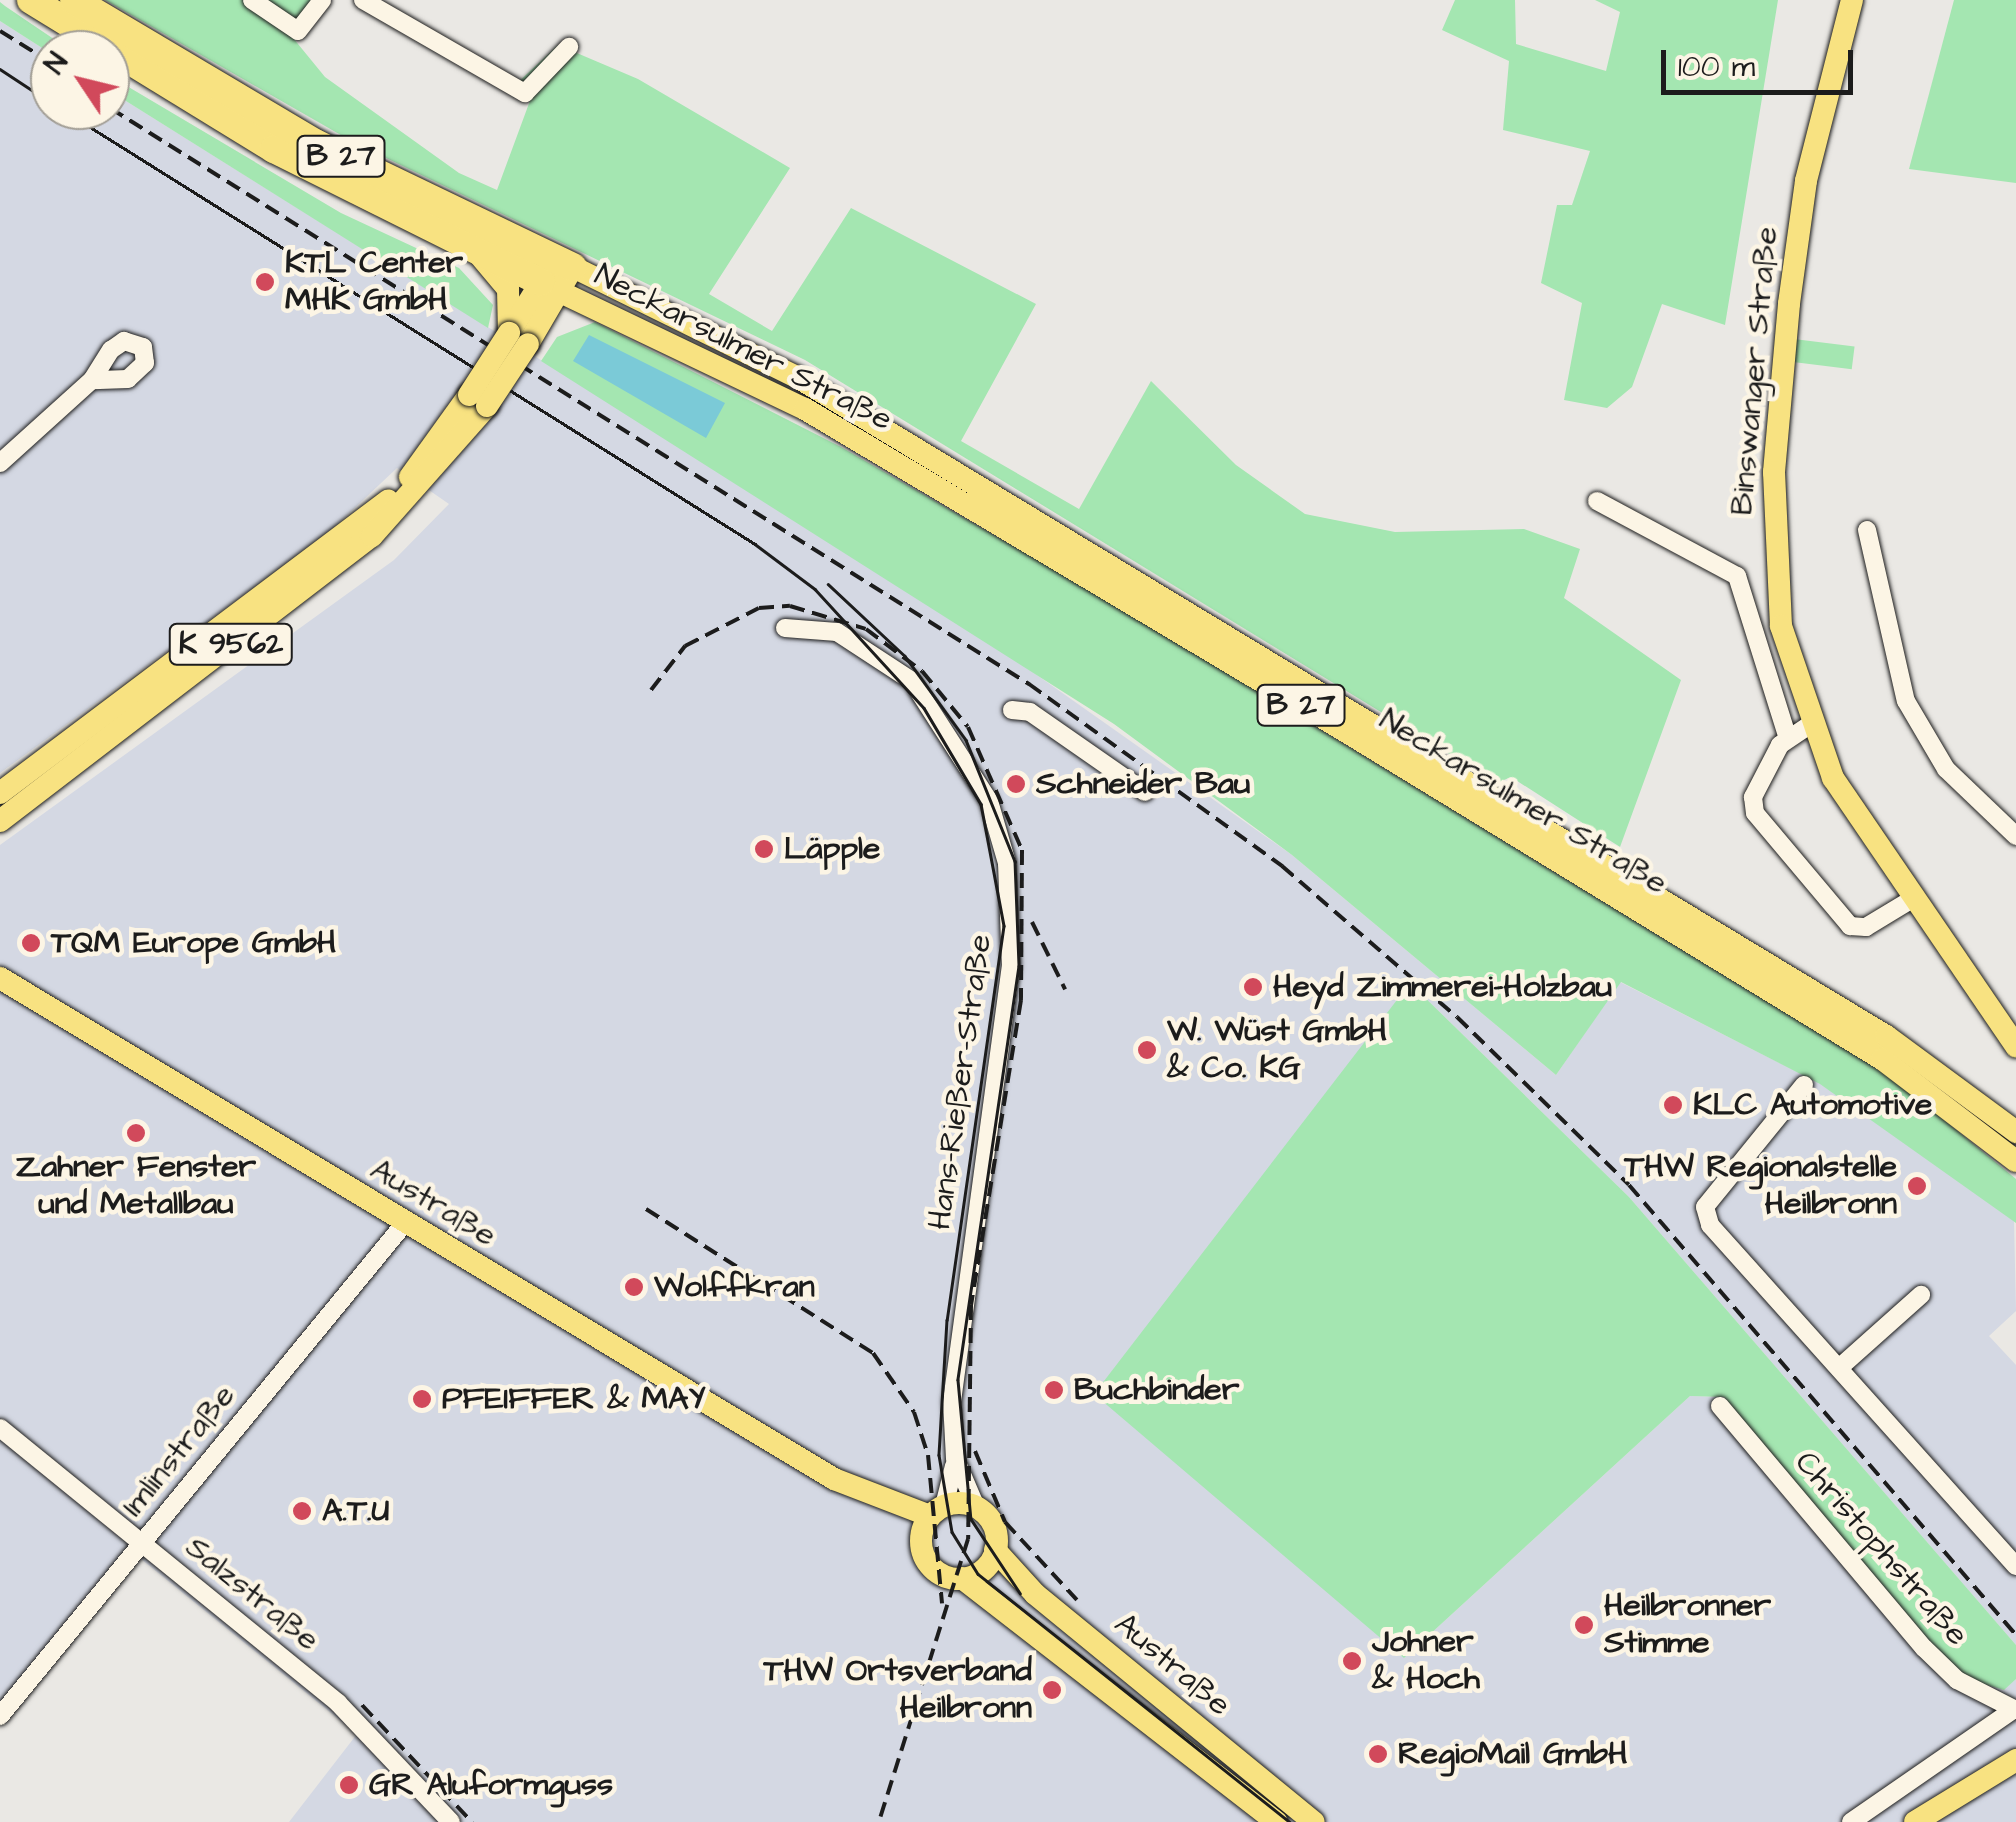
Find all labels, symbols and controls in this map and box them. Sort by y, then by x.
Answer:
north arrow [30,30,130,130]
scale bar [1666,30,1858,92]
text: N [36,45,78,82]
text: 100 m [1678,46,1755,88]
road number: B 27 [296,131,386,181]
street label: Binswanger Straße [1723,225,1787,517]
place label: KTL Center MHK GmbH [285,245,463,320]
street label: Neckarsulmer Straße [588,256,898,440]
marker: KTL Center MHK GmbH [254,271,276,293]
road number: K 9562 [168,619,294,669]
road number: B 27 [1256,680,1346,730]
street label: Neckarsulmer Straße [1372,701,1674,903]
place label: Schneider Bau [1036,765,1250,803]
marker: Schneider Bau [1005,773,1027,795]
place label: Läpple [784,830,880,868]
marker: Läpple [753,838,775,860]
place label: TQM Europe GmbH [51,924,336,962]
marker: TQM Europe GmbH [20,932,42,954]
street label: Hans-Rießer-Straße [921,932,1001,1232]
place label: Heyd Zimmerei-Holzbau [1273,968,1612,1006]
marker: Heyd Zimmerei-Holzbau [1242,976,1264,998]
place label: W. Wüst GmbH & Co. KG [1167,1013,1387,1088]
marker: W. Wüst GmbH & Co. KG [1136,1039,1158,1061]
place label: KLC Automotive [1693,1086,1932,1124]
marker: KLC Automotive [1662,1094,1684,1116]
marker: Zahner Fenster und Metallbau [125,1122,147,1144]
place label: Zahner Fenster und Metallbau [16,1149,256,1224]
place label: THW Regionalstelle Heilbronn [1624,1149,1897,1224]
street label: Austraße [363,1151,503,1255]
marker: THW Regionalstelle Heilbronn [1906,1175,1928,1197]
place label: Wolffkran [654,1268,815,1306]
marker: Wolffkran [623,1276,645,1298]
place label: Buchbinder [1074,1371,1239,1409]
street label: Imlinstraße [114,1377,244,1525]
marker: Buchbinder [1043,1379,1065,1401]
place label: PFEIFFER & MAY [442,1380,706,1418]
marker: PFEIFFER & MAY [411,1388,433,1410]
street label: Christophstraße [1786,1444,1976,1654]
place label: A.T.U [322,1492,389,1530]
marker: A.T.U [291,1500,313,1522]
street label: Salzstraße [177,1529,327,1659]
place label: Heilbronner Stimme [1604,1588,1771,1663]
street label: Austraße [1106,1605,1238,1725]
marker: Heilbronner Stimme [1573,1614,1595,1636]
place label: Johner & Hoch [1372,1624,1480,1699]
marker: Johner & Hoch [1341,1650,1363,1672]
place label: THW Ortsverband Heilbronn [763,1653,1032,1728]
marker: THW Ortsverband Heilbronn [1041,1679,1063,1701]
place label: RegioMail GmbH [1398,1735,1627,1773]
marker: RegioMail GmbH [1367,1743,1389,1765]
place label: GR Aluformguss [369,1766,613,1804]
marker: GR Aluformguss [338,1774,360,1796]

